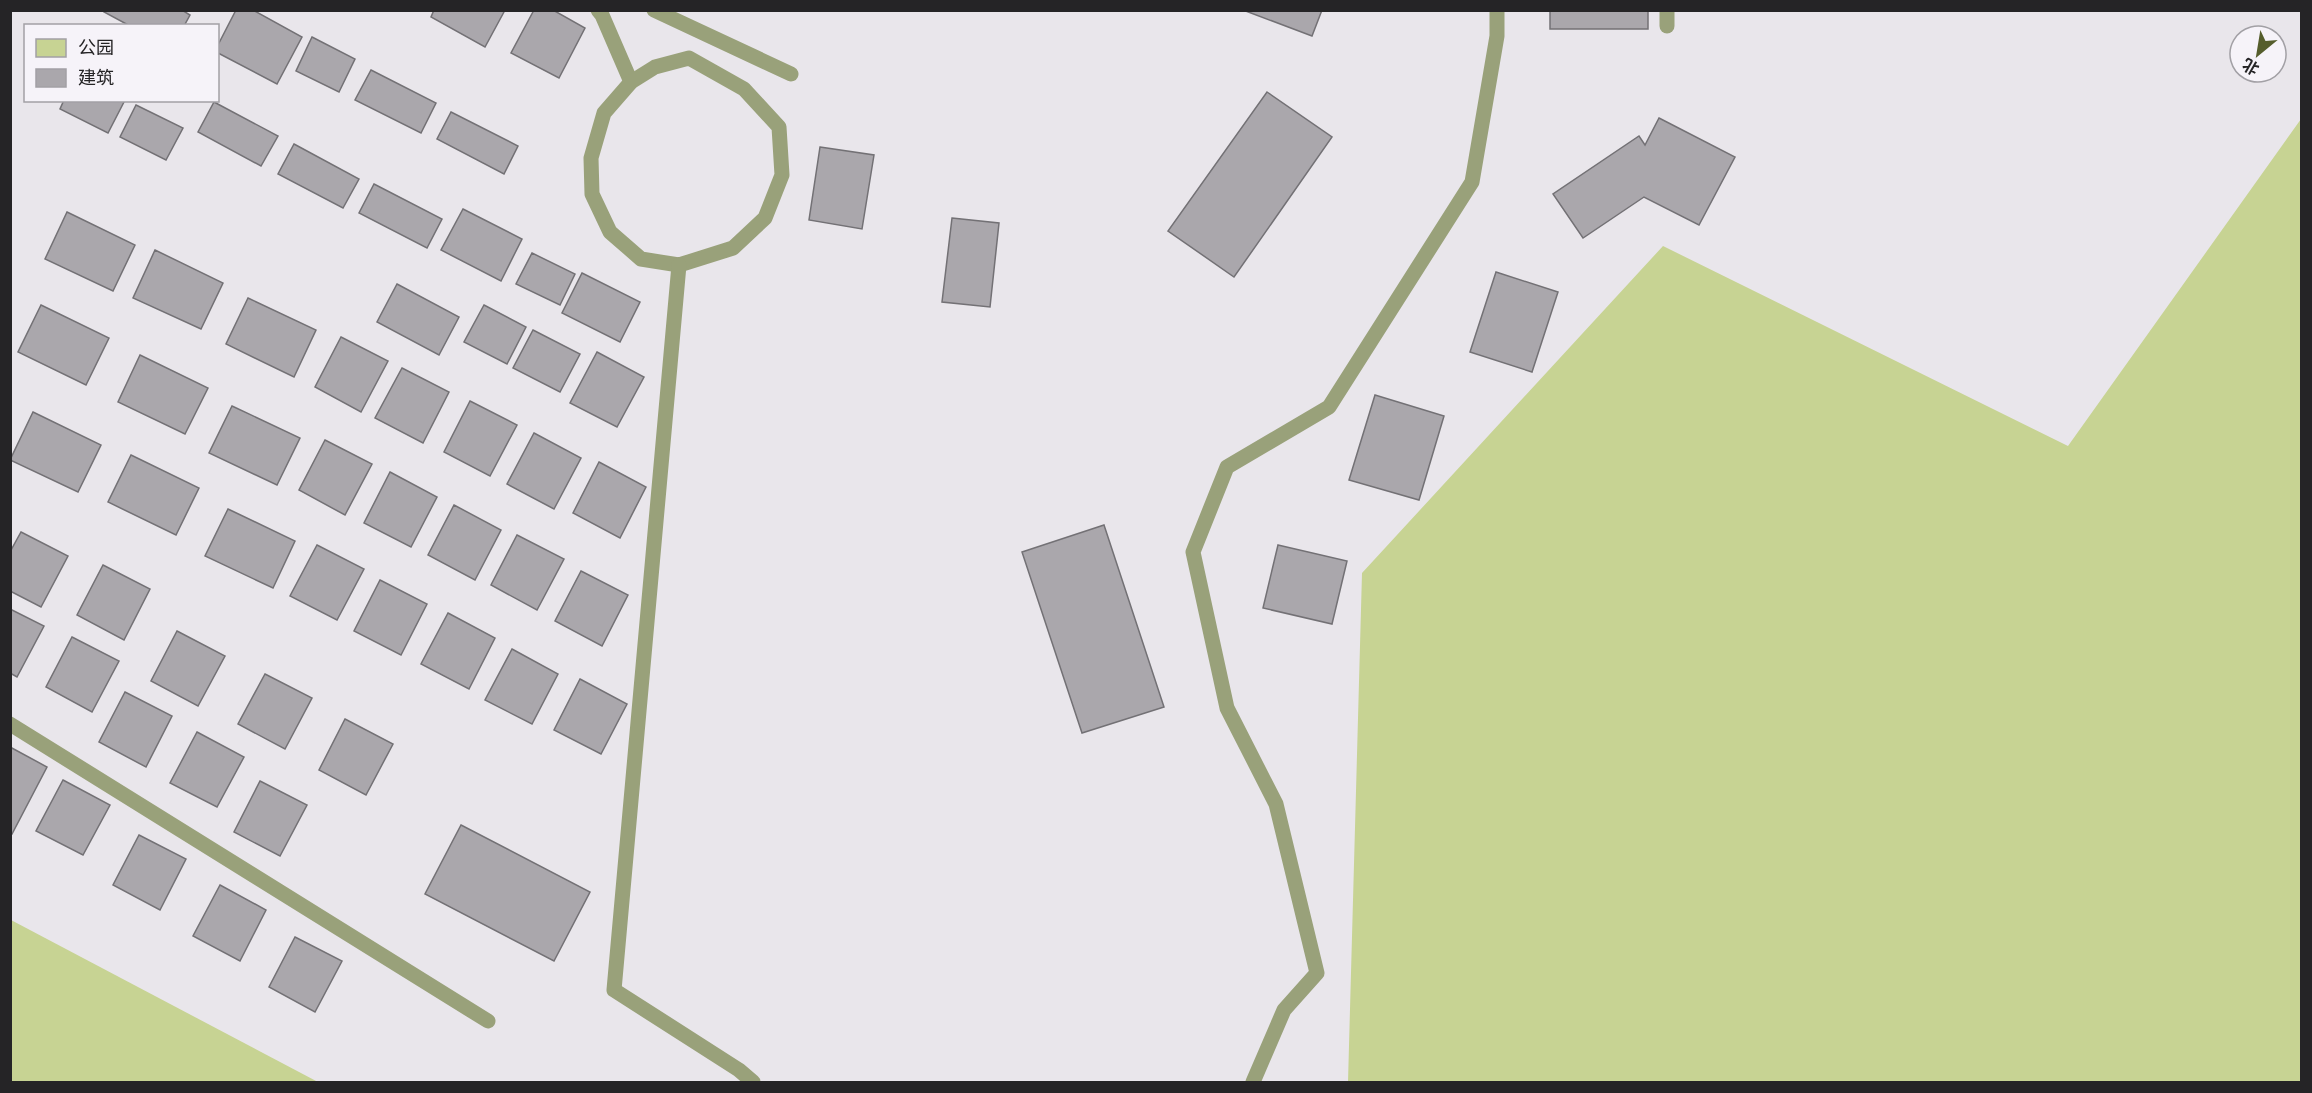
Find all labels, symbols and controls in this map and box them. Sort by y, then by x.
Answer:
legend [24,24,219,102]
north arrow [2228,24,2288,84]
text: 公园 [78,37,114,58]
text: 北 [2239,55,2262,79]
text: 建筑 [78,67,114,88]

